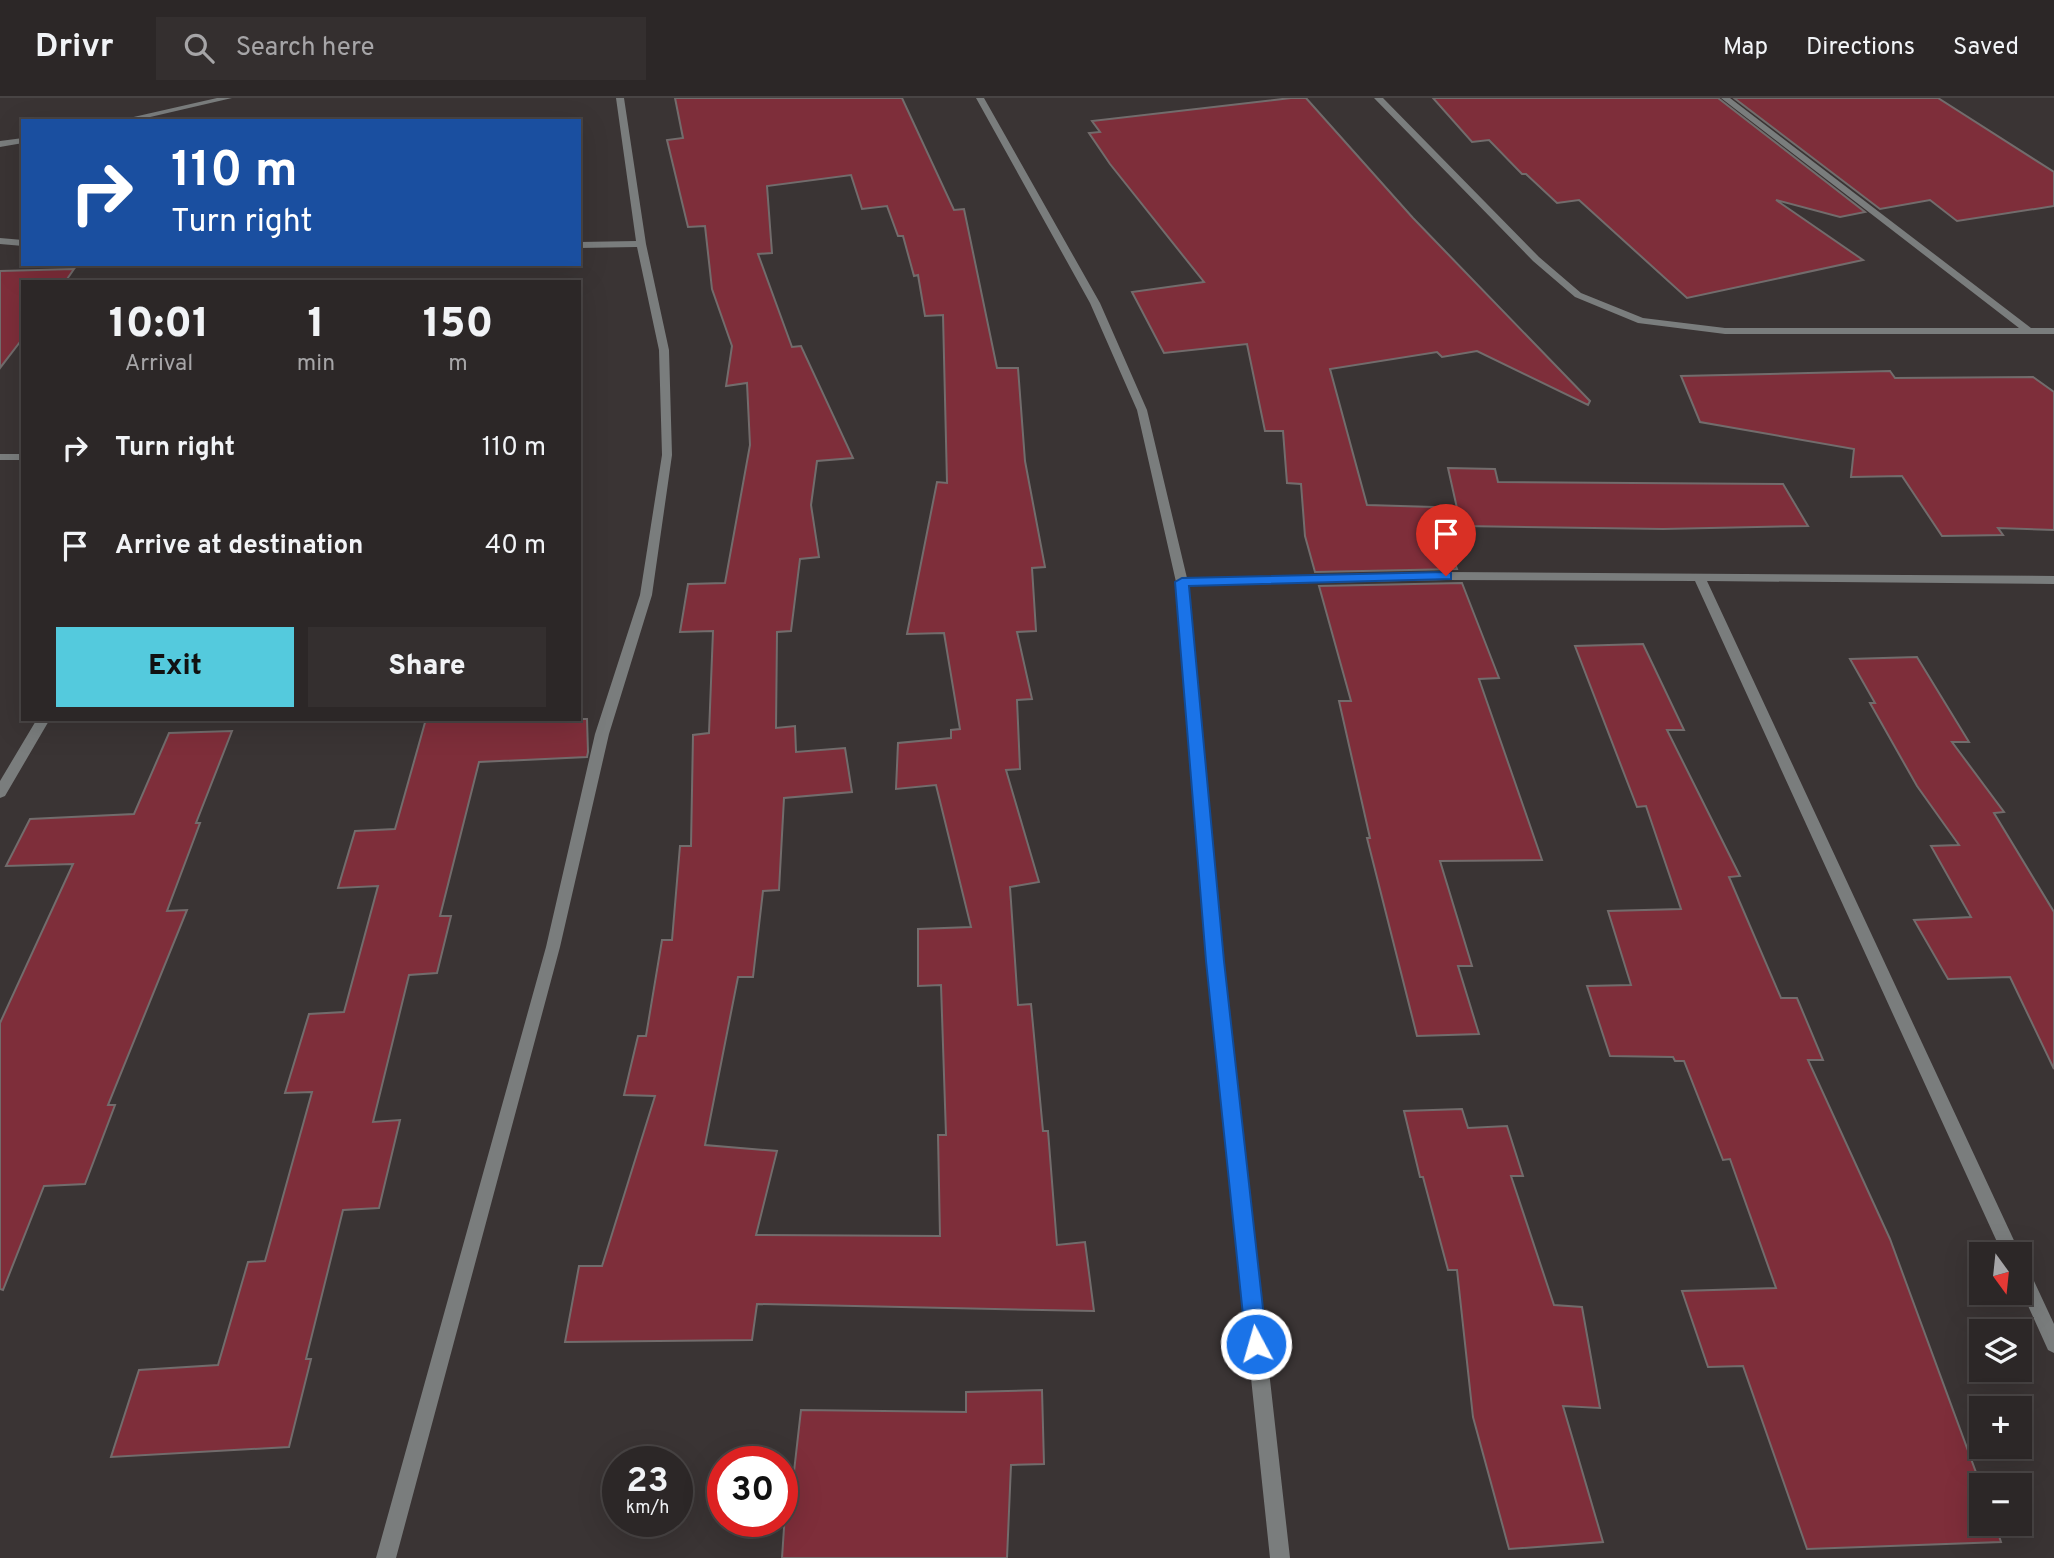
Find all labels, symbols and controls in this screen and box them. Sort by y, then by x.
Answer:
search box [156,17,646,80]
text: Drivr [35,27,114,69]
icon: search [180,29,218,67]
text: Search here [236,32,375,65]
text: Map [1723,33,1768,63]
text: Directions [1806,33,1915,63]
text: Saved [1953,33,2019,63]
text: 110 m [171,142,298,204]
icon: right [56,147,147,238]
text: Turn right [171,203,313,243]
text: 10:01 [109,299,209,352]
text: 1 [307,299,325,352]
text: 150 [423,299,493,352]
text: Arrival [125,350,193,379]
text: min [297,350,335,379]
text: m [448,350,468,379]
icon: right [56,429,94,467]
text: Turn right [115,432,235,465]
text: 110 m [482,432,546,465]
pin [1416,504,1476,576]
icon: arrive [1427,515,1465,553]
icon: arrive [56,527,94,565]
text: Arrive at destination [115,530,363,563]
text: 40 m [485,530,546,563]
button: Exit [56,627,294,707]
button: Share [308,627,546,707]
north arrow [1969,1242,2032,1306]
map controls [1969,1242,2032,1536]
position arrow [1219,1307,1293,1381]
button: layers [1969,1319,2032,1382]
button: + [1969,1396,2032,1459]
speed limit sign: 30 [707,1446,798,1537]
text: 23 [626,1460,669,1504]
button: − [1969,1473,2032,1536]
text: km/h [626,1497,669,1520]

